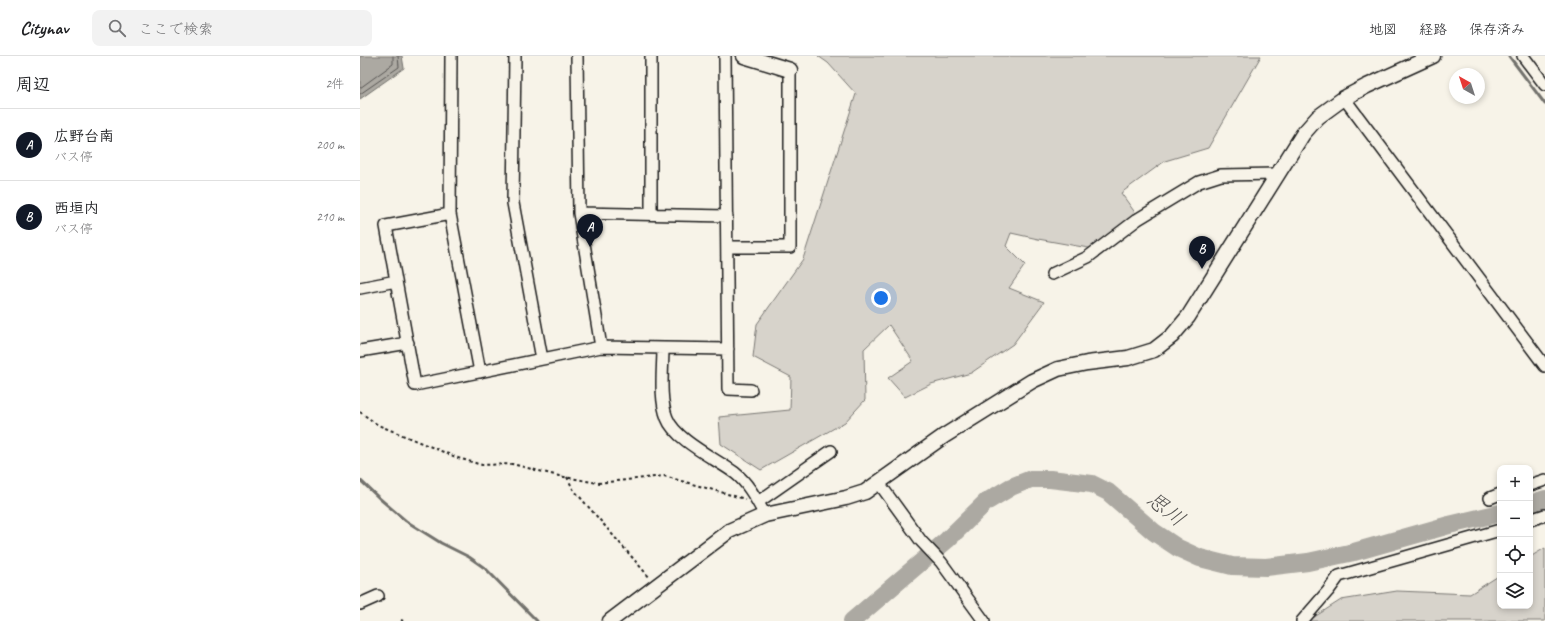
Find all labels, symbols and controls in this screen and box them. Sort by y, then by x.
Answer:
search box [92,10,372,46]
text: Citynav [20,16,68,40]
icon: search [106,17,128,39]
text: ここで検索 [138,20,213,39]
text: 地図 [1369,21,1397,38]
text: 経路 [1419,21,1447,38]
text: 保存済み [1469,21,1525,38]
north arrow [1449,68,1485,104]
text: 周辺 [16,74,50,95]
text: 2件 [325,76,344,92]
text: 広野台南 [54,127,114,146]
text: A [26,137,32,153]
text: 200 m [316,137,344,153]
text: バス停 [54,149,93,165]
text: 西垣内 [54,199,99,218]
text: B [26,209,32,225]
text: 210 m [316,209,344,225]
pin: A [577,214,603,247]
text: バス停 [54,221,93,237]
pin: B [1189,236,1215,269]
your location [871,288,891,308]
map controls [1497,465,1533,609]
button: + [1497,465,1533,501]
water label: 思川 [1141,486,1191,532]
button: − [1497,501,1533,537]
button: locate [1497,537,1533,573]
button: layers [1497,573,1533,609]

